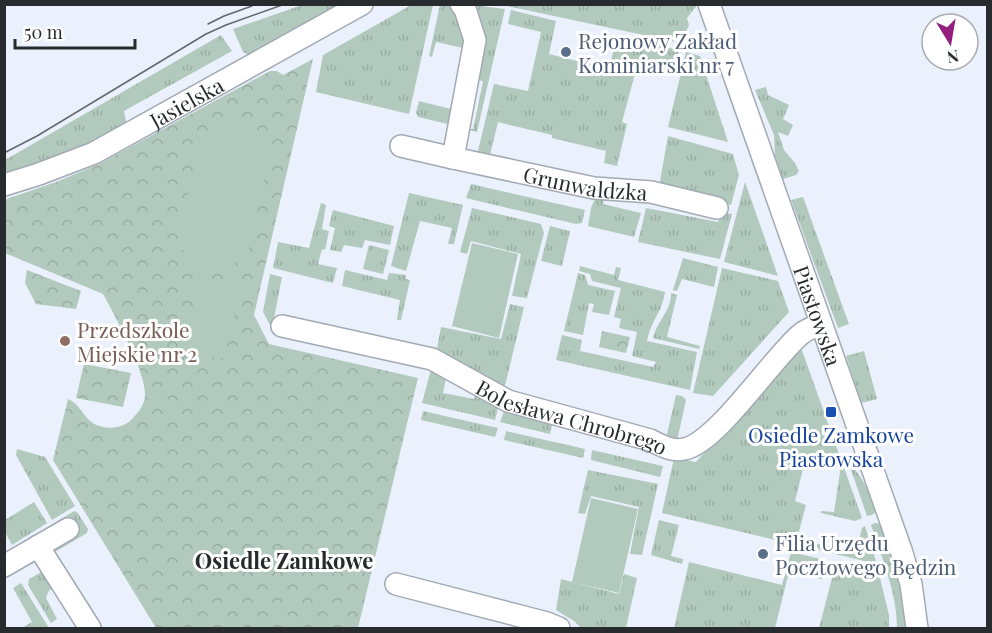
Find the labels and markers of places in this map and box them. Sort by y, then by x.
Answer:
place label: Rejonowy Zakład Kominiarski nr 7 [578,26,737,78]
marker: Rejonowy Zakład Kominiarski nr 7 [559,45,573,59]
place label: Przedszkole Miejskie nr 2 [77,315,197,367]
marker: Przedszkole Miejskie nr 2 [58,334,72,348]
marker: Osiedle Zamkowe Piastowska [824,405,838,419]
place label: Osiedle Zamkowe Piastowska [748,420,914,472]
place label: Filia Urzędu Pocztowego Będzin [775,528,957,580]
marker: Filia Urzędu Pocztowego Będzin [756,547,770,561]

